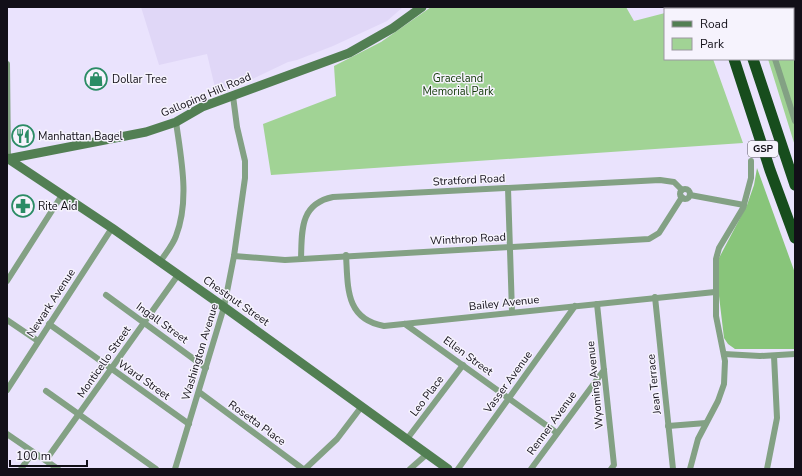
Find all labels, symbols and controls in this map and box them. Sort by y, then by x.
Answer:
legend [664,8,794,60]
text: Road [700,16,728,32]
text: Park [700,36,725,52]
shop icon: Dollar Tree [83,66,109,92]
street label: Galloping Hill Road [159,69,253,121]
park label: Graceland Memorial Park [422,71,494,99]
place label: Dollar Tree [112,72,167,87]
restaurant icon: Manhattan Bagel [10,123,36,149]
place label: Manhattan Bagel [38,129,124,144]
road number: GSP [748,141,778,157]
street label: Stratford Road [432,171,506,189]
pharmacy icon: Rite Aid [10,193,36,219]
place label: Rite Aid [38,199,77,214]
street label: Winthrop Road [430,230,506,248]
street label: Newark Avenue [23,266,79,340]
street label: Chestnut Street [200,273,272,330]
street label: Bailey Avenue [468,292,540,314]
street label: Ingall Street [133,299,191,347]
street label: Washington Avenue [178,302,222,402]
street label: Monticello Street [74,323,134,401]
street label: Ellen Street [440,333,496,379]
street label: Wyoming Avenue [583,340,607,430]
street label: Vasser Avenue [480,348,536,417]
street label: Jean Terrace [643,353,665,416]
street label: Ward Street [115,357,173,404]
street label: Leo Place [407,372,447,420]
street label: Renner Avenue [524,388,580,458]
street label: Rosetta Place [225,397,289,449]
scale bar [10,442,87,468]
text: 100 m [16,448,51,464]

